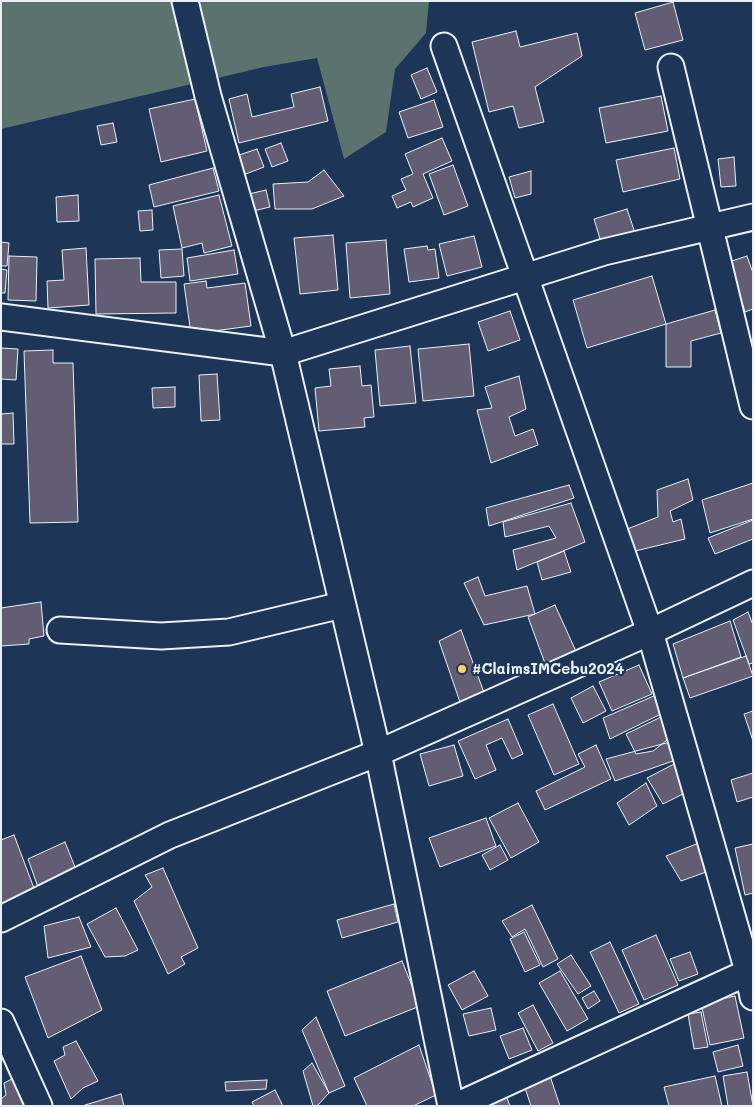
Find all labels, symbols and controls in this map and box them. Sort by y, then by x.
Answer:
place label: #ClaimsIMCebu2024 [472,660,624,678]
marker: #ClaimsIMCebu2024 [456,663,468,675]

